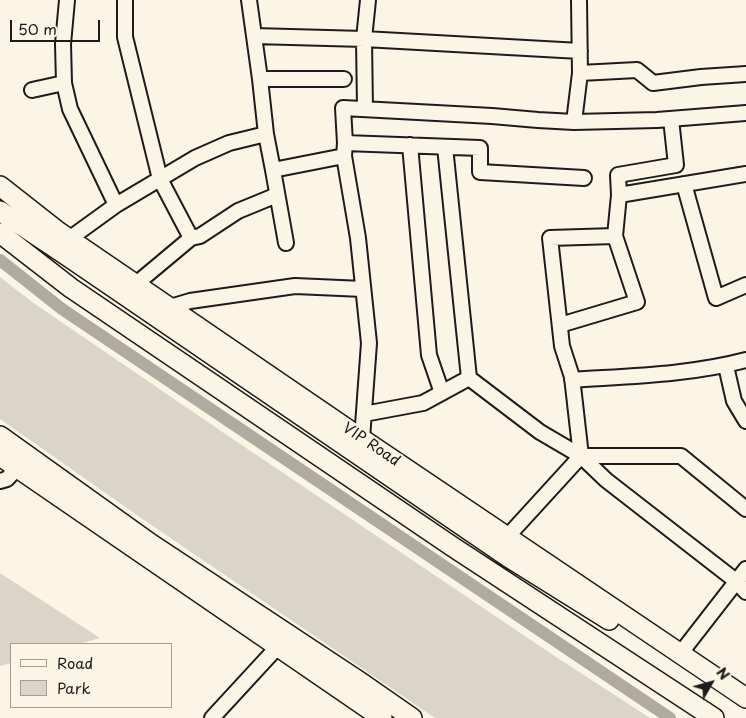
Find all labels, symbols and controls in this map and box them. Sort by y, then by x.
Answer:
scale bar [12,10,102,42]
text: 50 m [18,17,57,40]
street label: VIP Road [339,419,403,471]
legend [10,643,172,708]
text: Road [57,651,93,674]
north arrow [686,658,736,708]
text: N [712,663,735,684]
text: Park [57,676,91,699]

